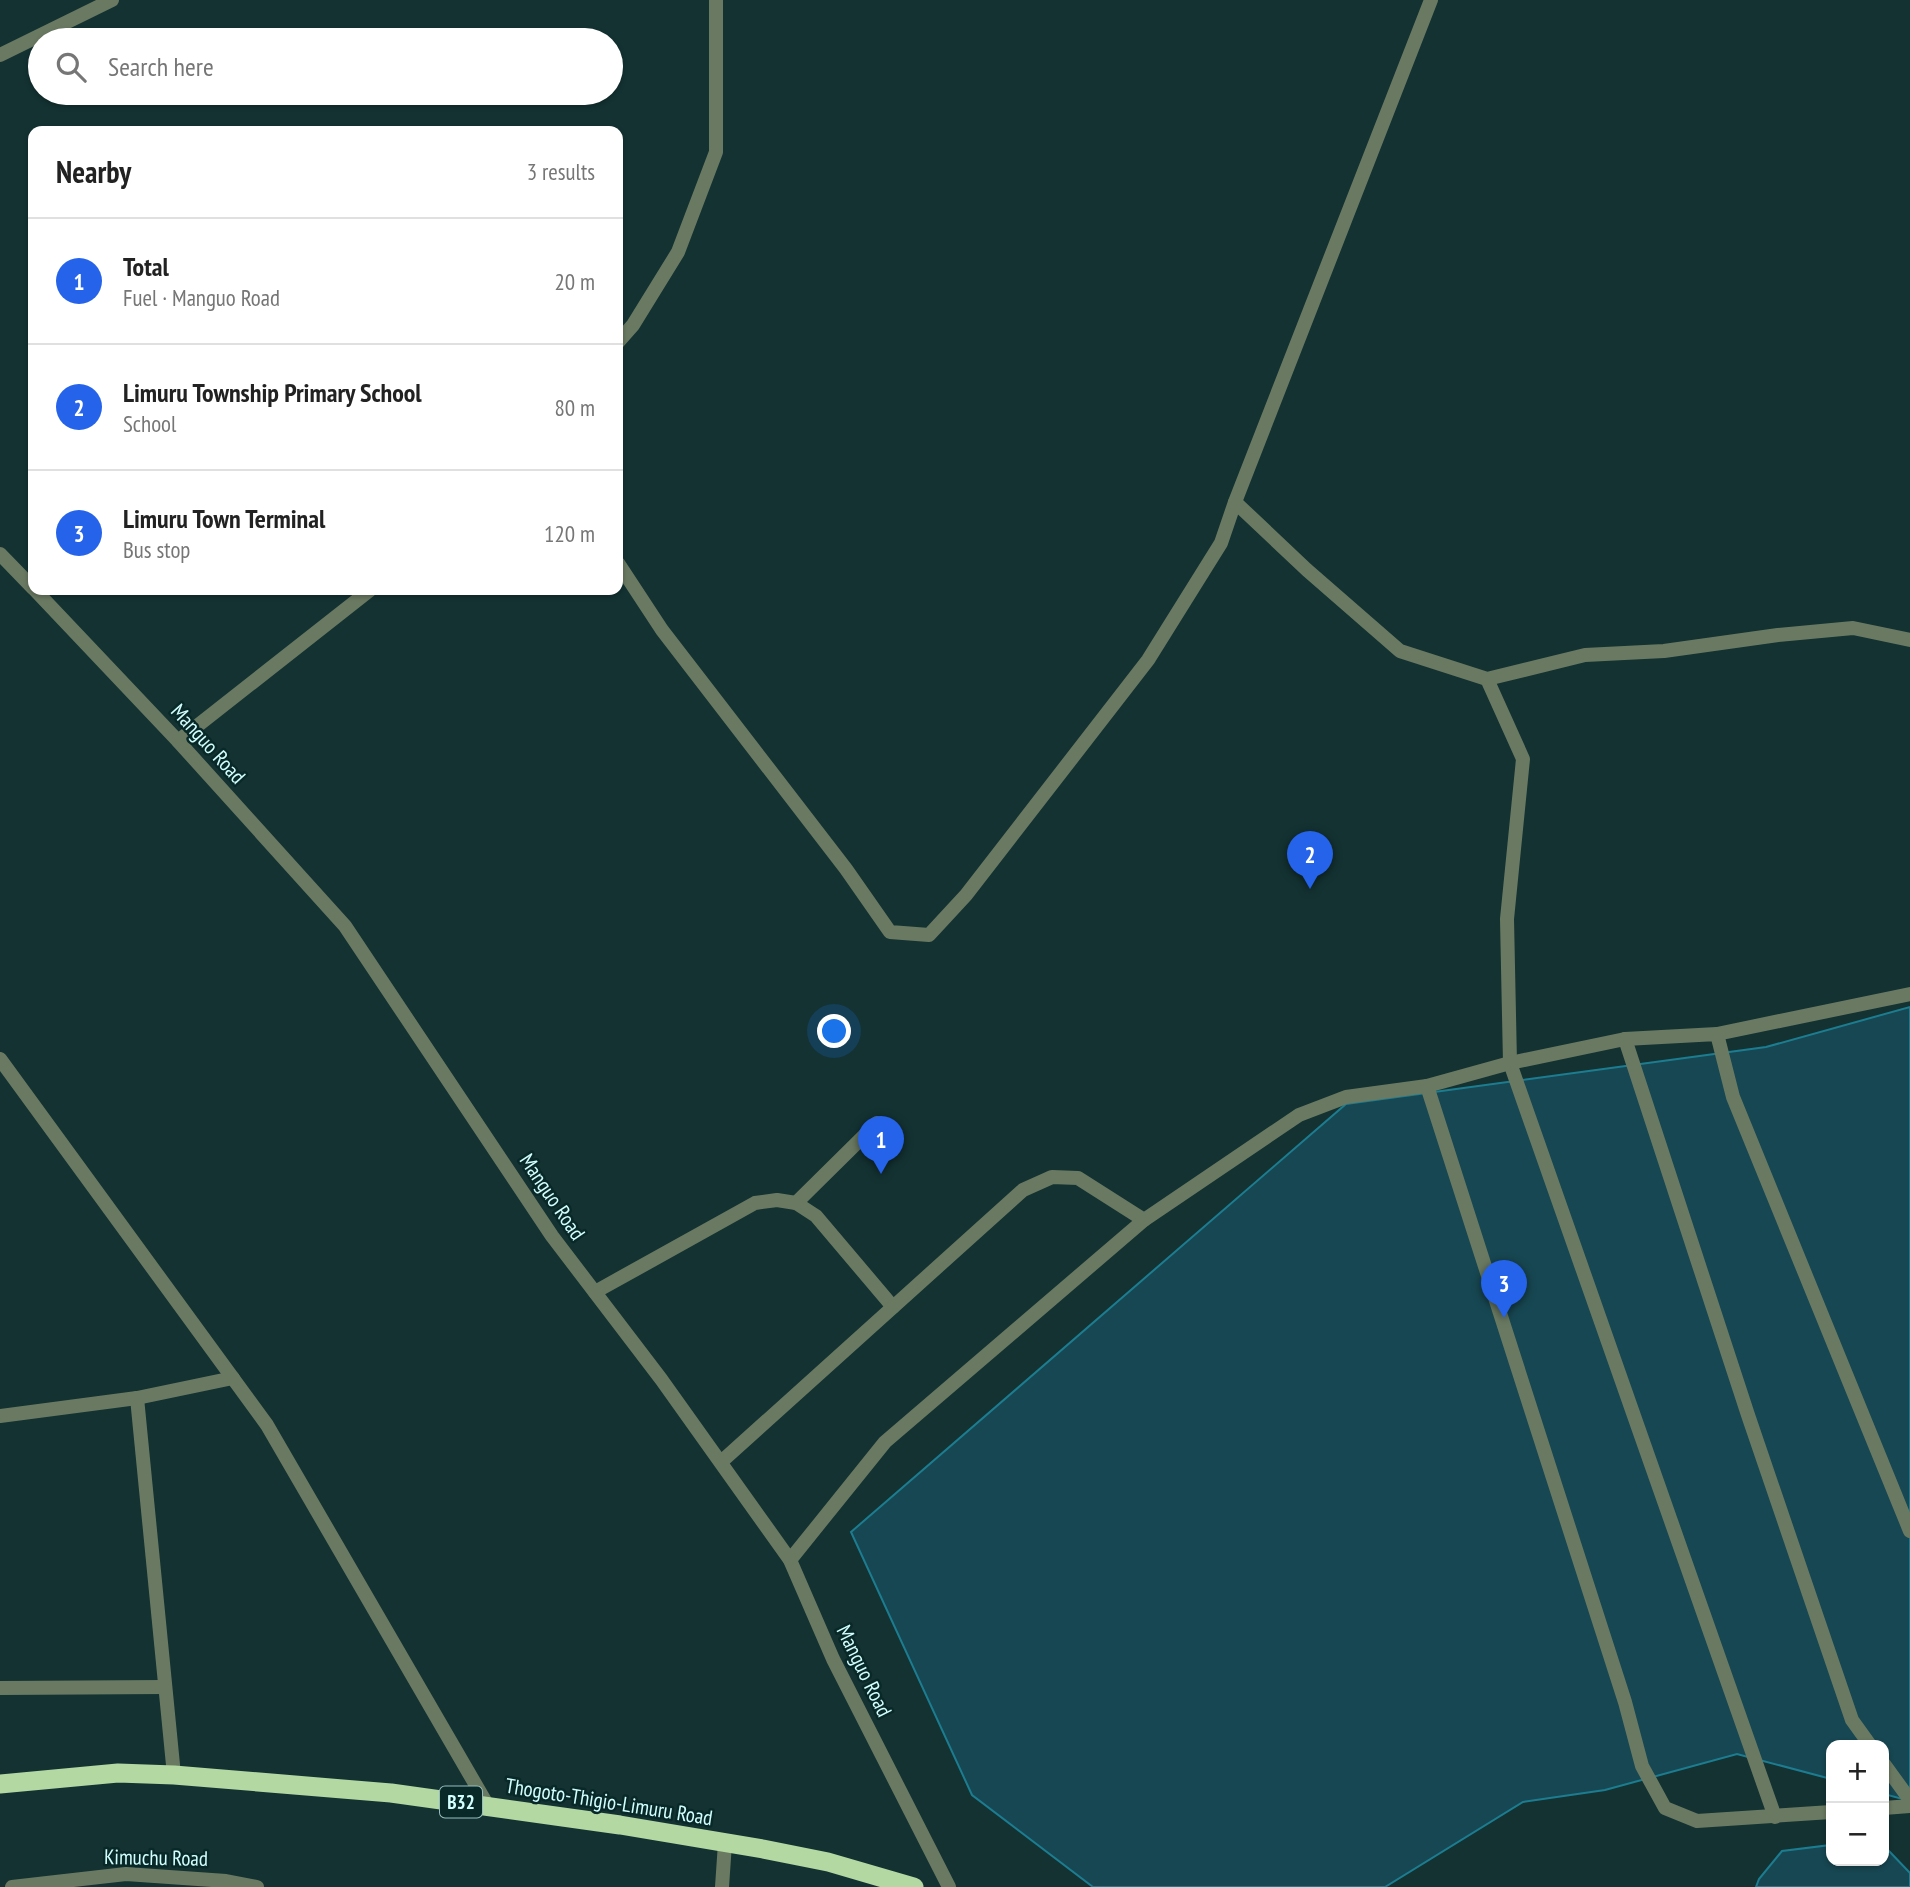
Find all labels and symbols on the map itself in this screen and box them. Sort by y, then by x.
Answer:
street label: Manguo Road [165,698,251,789]
pin: 2 [1287,831,1333,889]
your location [817,1014,851,1048]
pin: 1 [858,1116,904,1174]
street label: Manguo Road [514,1148,591,1245]
pin: 3 [1481,1260,1527,1318]
street label: Manguo Road [831,1621,898,1721]
street label: Thogoto-Thigio-Limuru Road [504,1772,715,1831]
road number: B32 [440,1786,482,1818]
street label: Kimuchu Road [104,1843,208,1872]

